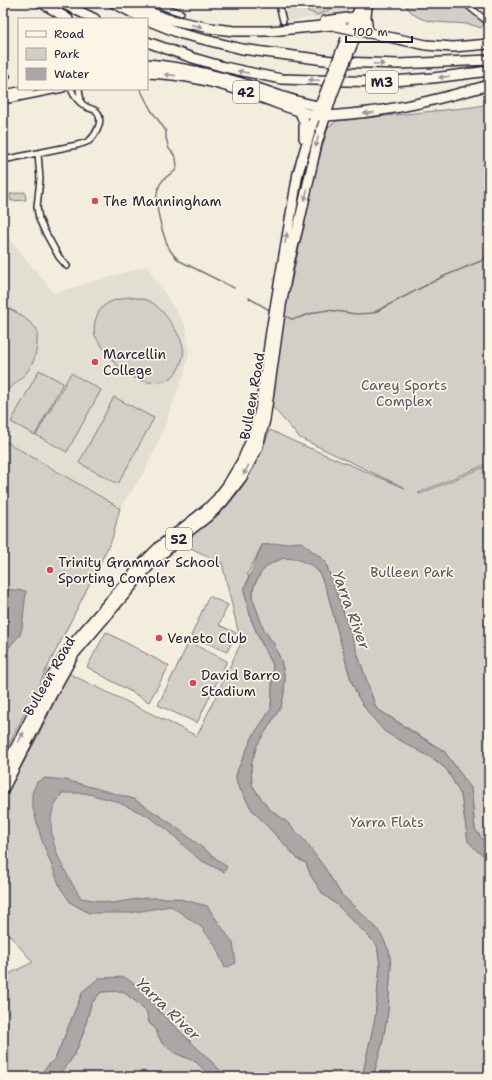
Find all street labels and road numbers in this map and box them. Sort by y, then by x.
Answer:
road number: M3 [366,71,398,93]
road number: 42 [233,81,259,103]
street label: Bulleen Road [235,351,269,441]
road number: 52 [166,528,192,550]
street label: Bulleen Road [19,633,79,719]

